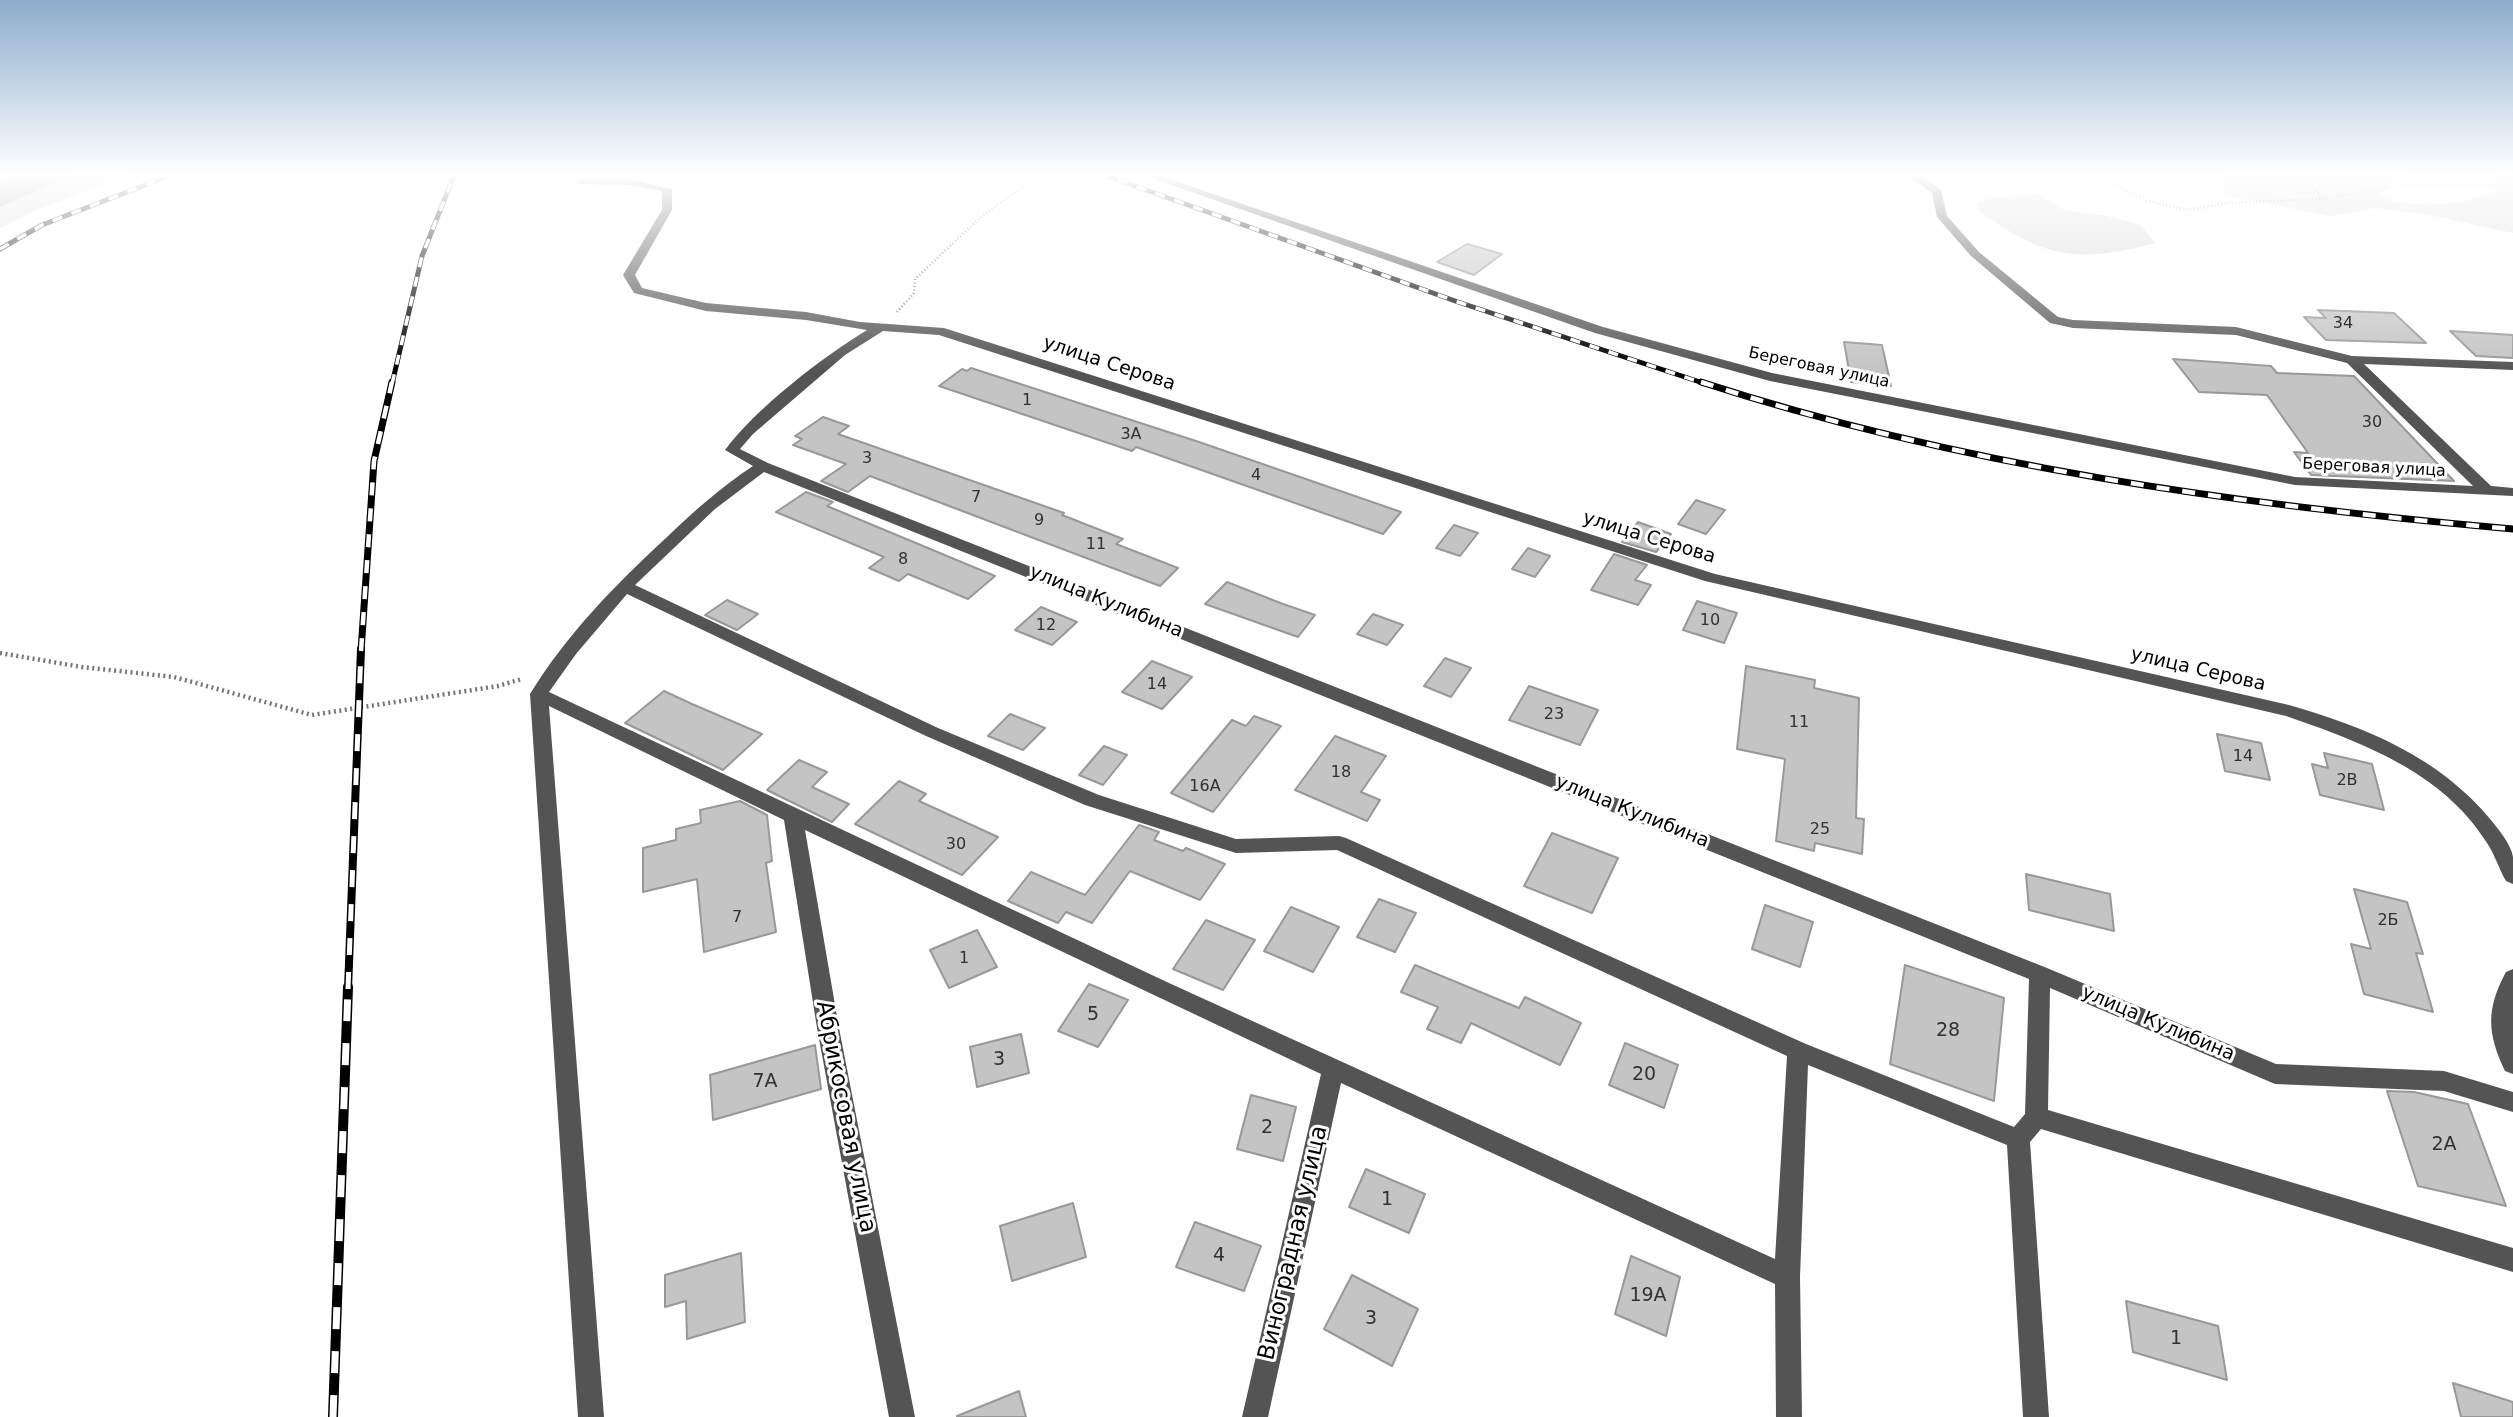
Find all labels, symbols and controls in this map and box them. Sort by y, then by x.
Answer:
house number: 34 [2333,314,2353,334]
street label: улица Серова [1040,332,1178,396]
street label: Береговая улица [1747,344,1891,392]
house number: 1 [1022,391,1032,411]
house number: 30 [2362,413,2382,433]
house number: 3А [1120,425,1142,445]
house number: 3 [862,449,872,469]
street label: Береговая улица [2302,455,2446,481]
house number: 4 [1251,466,1261,486]
house number: 7 [971,488,981,508]
street label: улица Серова [1580,507,1718,569]
house number: 9 [1034,511,1044,531]
house number: 11 [1086,535,1106,555]
house number: 8 [898,550,908,570]
street label: улица Кулибина [1026,561,1186,643]
house number: 10 [1700,611,1720,631]
house number: 12 [1036,616,1056,636]
street label: улица Серова [2128,643,2268,697]
house number: 14 [1147,675,1167,695]
house number: 23 [1544,705,1564,725]
house number: 11 [1789,713,1809,733]
house number: 14 [2233,747,2253,767]
house number: 18 [1331,763,1351,783]
street label: улица Кулибина [1552,771,1712,853]
house number: 2В [2336,771,2358,791]
house number: 16А [1189,777,1221,797]
house number: 25 [1810,820,1830,840]
house number: 30 [946,835,966,855]
house number: 7 [732,908,742,928]
house number: 2Б [2377,911,2399,931]
house number: 1 [959,949,969,969]
street label: улица Кулибина [2078,982,2238,1066]
street label: Абрикосовая улица [809,999,881,1235]
house number: 5 [1087,1004,1099,1026]
house number: 28 [1936,1020,1960,1042]
house number: 3 [993,1049,1005,1071]
house number: 20 [1632,1064,1656,1086]
house number: 7А [752,1071,778,1093]
house number: 2 [1261,1117,1273,1139]
street label: Виноградная улица [1254,1123,1334,1363]
house number: 2А [2431,1134,2457,1156]
house number: 1 [1381,1189,1393,1211]
house number: 4 [1213,1245,1225,1267]
house number: 19А [1629,1285,1667,1307]
house number: 3 [1365,1308,1377,1330]
house number: 1 [2170,1328,2182,1350]

